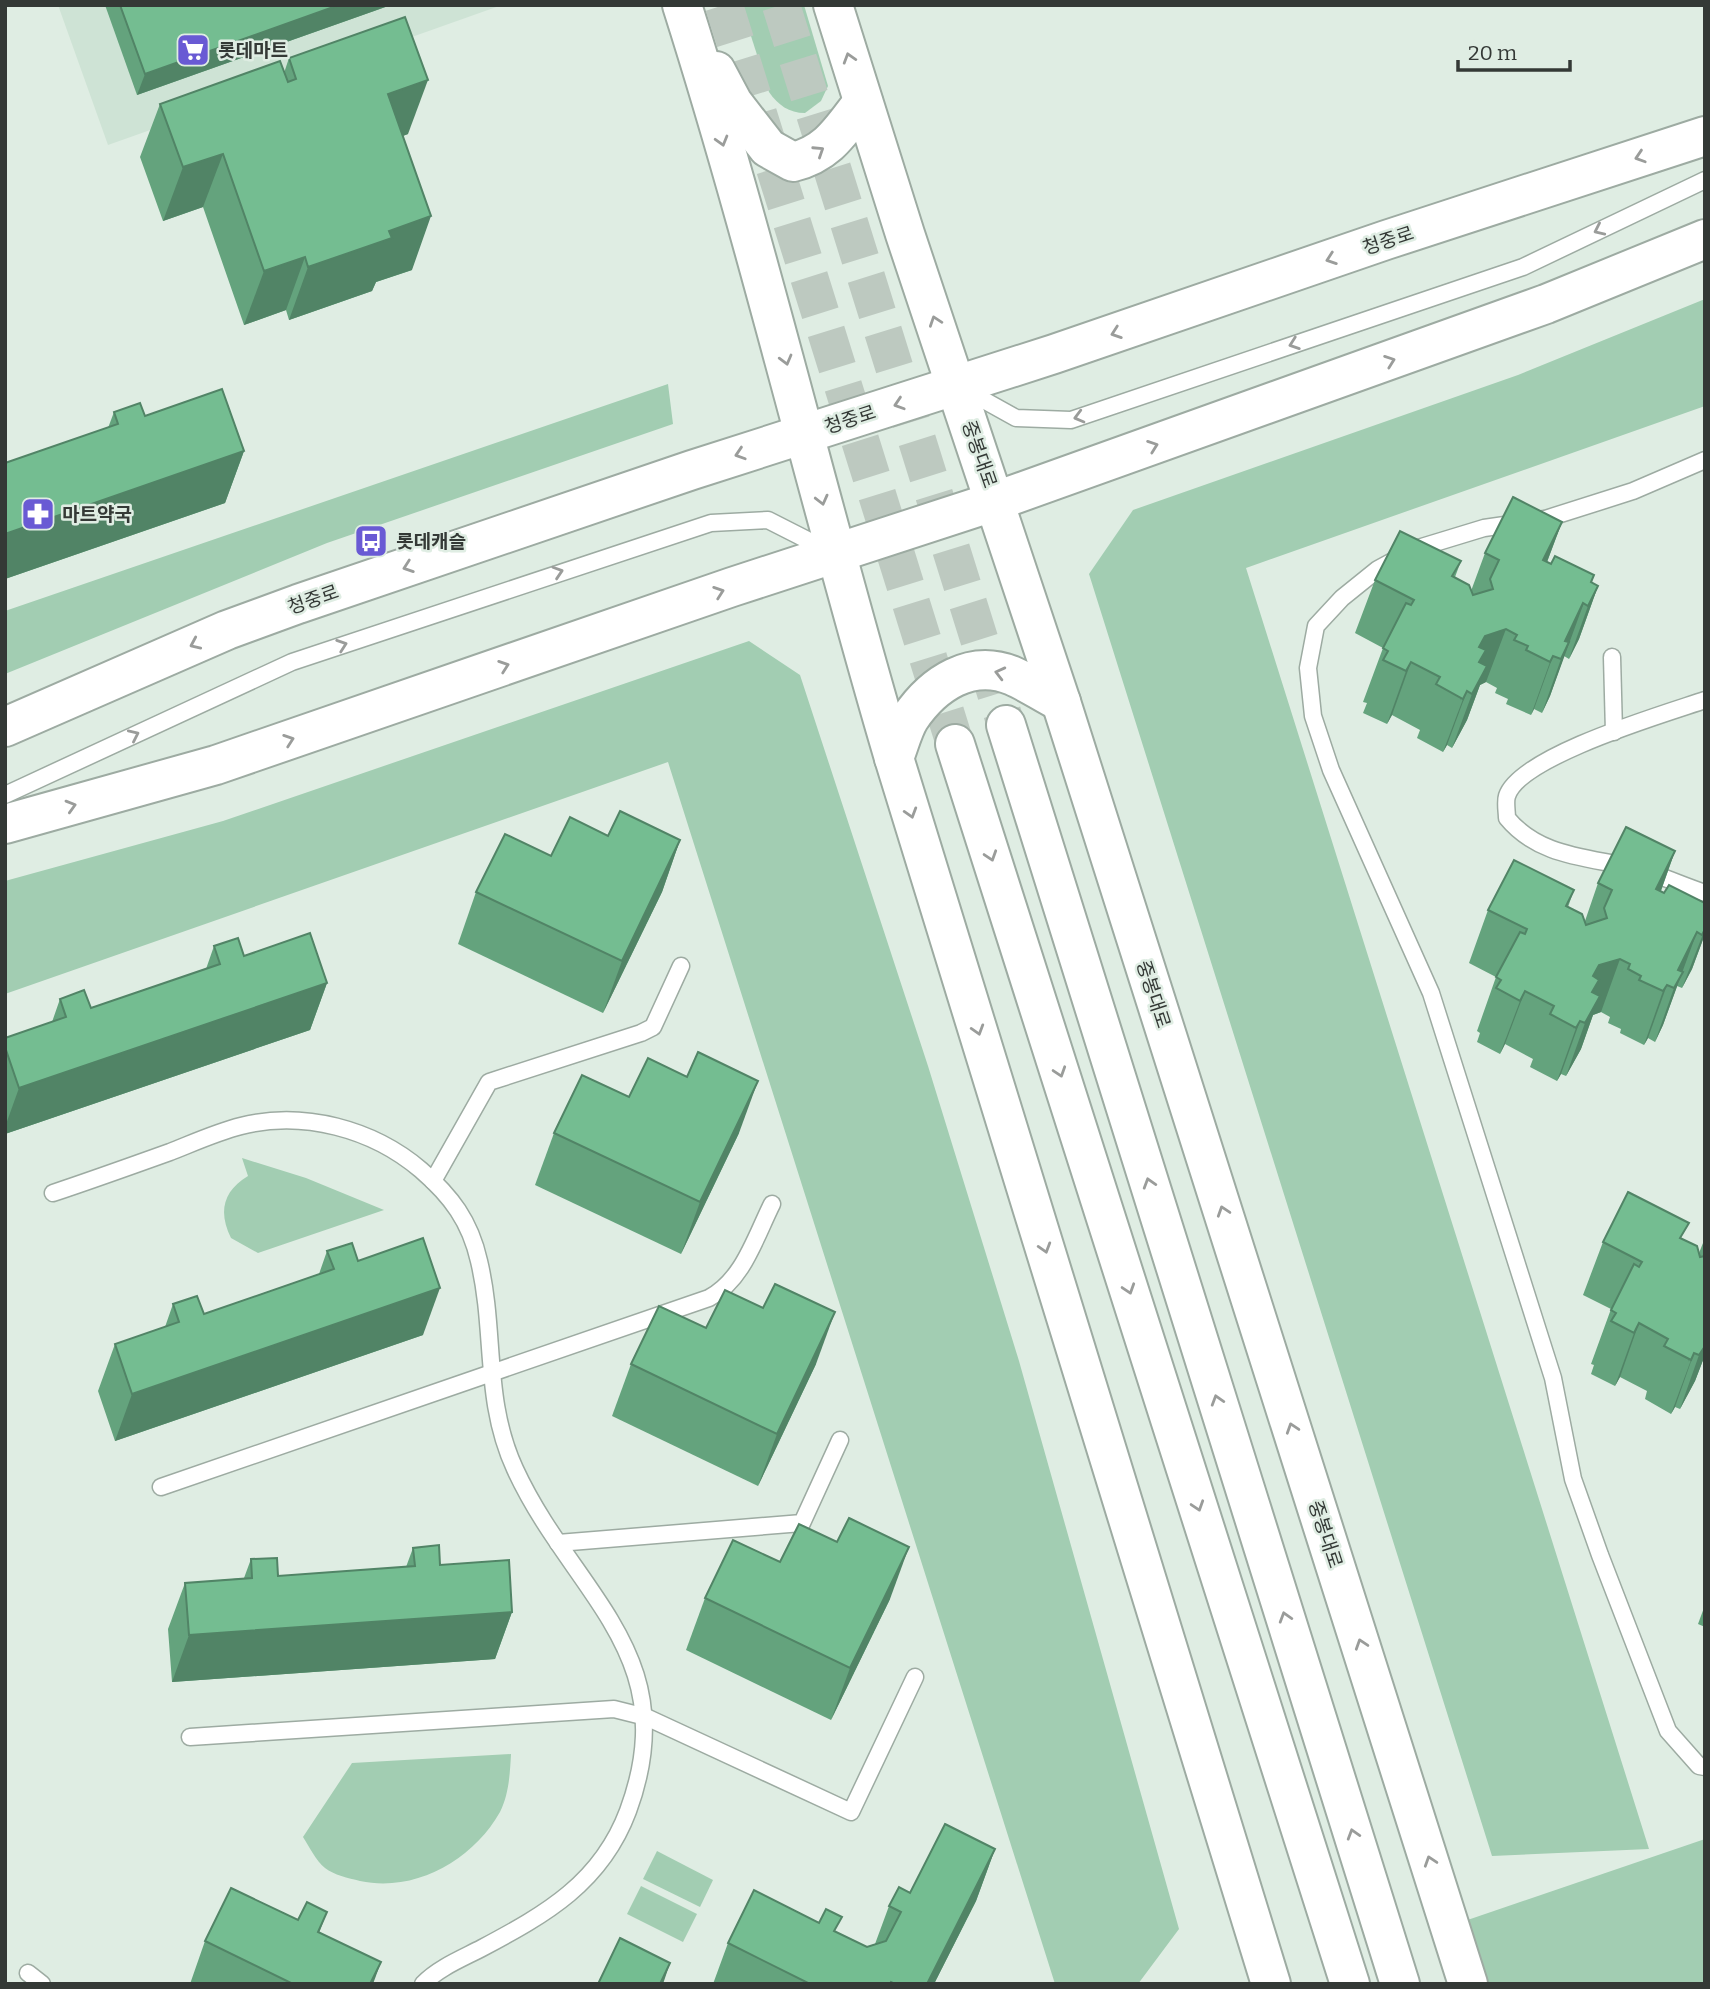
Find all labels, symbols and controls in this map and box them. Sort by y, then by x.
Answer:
scale bar [1458,28,1570,72]
supermarket icon: 롯데마트 [174,31,212,69]
place label: 롯데마트 [218,39,288,62]
text: 20 m [1468,40,1517,66]
one-way arrow [843,52,858,64]
one-way arrow [714,135,729,147]
one-way arrow [811,147,824,160]
one-way arrow [1634,149,1646,164]
street label: 청중로 [1360,221,1417,260]
one-way arrow [1594,222,1606,236]
one-way arrow [1325,251,1337,265]
one-way arrow [929,315,943,327]
one-way arrow [1110,325,1122,339]
one-way arrow [1289,336,1301,350]
one-way arrow [778,353,792,365]
one-way arrow [1383,355,1395,369]
one-way arrow [894,395,906,410]
street label: 청중로 [822,400,879,439]
one-way arrow [1073,409,1085,423]
street label: 중봉대로 [957,417,1002,491]
one-way arrow [1146,440,1158,454]
one-way arrow [734,446,746,461]
one-way arrow [814,494,828,506]
pharmacy icon: 마트약국 [19,495,57,533]
place label: 마트약국 [62,503,132,526]
bus stop icon: 롯데캐슬 [352,522,390,560]
place label: 롯데캐슬 [396,530,466,553]
one-way arrow [403,559,415,573]
one-way arrow [552,566,564,581]
street label: 청중로 [285,580,342,619]
one-way arrow [712,586,724,600]
one-way arrow [189,636,202,650]
one-way arrow [336,639,348,653]
one-way arrow [497,660,510,674]
one-way arrow [994,666,1006,681]
one-way arrow [127,730,139,744]
one-way arrow [282,734,294,748]
one-way arrow [65,799,77,814]
one-way arrow [902,807,917,819]
one-way arrow [982,849,997,861]
street label: 중봉대로 [1132,957,1175,1031]
one-way arrow [969,1024,984,1036]
one-way arrow [1051,1066,1066,1078]
one-way arrow [1143,1177,1157,1190]
one-way arrow [1217,1205,1231,1217]
one-way arrow [1036,1241,1051,1253]
one-way arrow [1120,1283,1135,1295]
one-way arrow [1211,1395,1225,1407]
one-way arrow [1285,1422,1300,1434]
street label: 중봉대로 [1304,1497,1347,1571]
one-way arrow [1189,1500,1204,1512]
one-way arrow [1279,1612,1293,1624]
one-way arrow [1354,1639,1369,1651]
one-way arrow [1347,1829,1361,1841]
one-way arrow [1423,1856,1438,1868]

